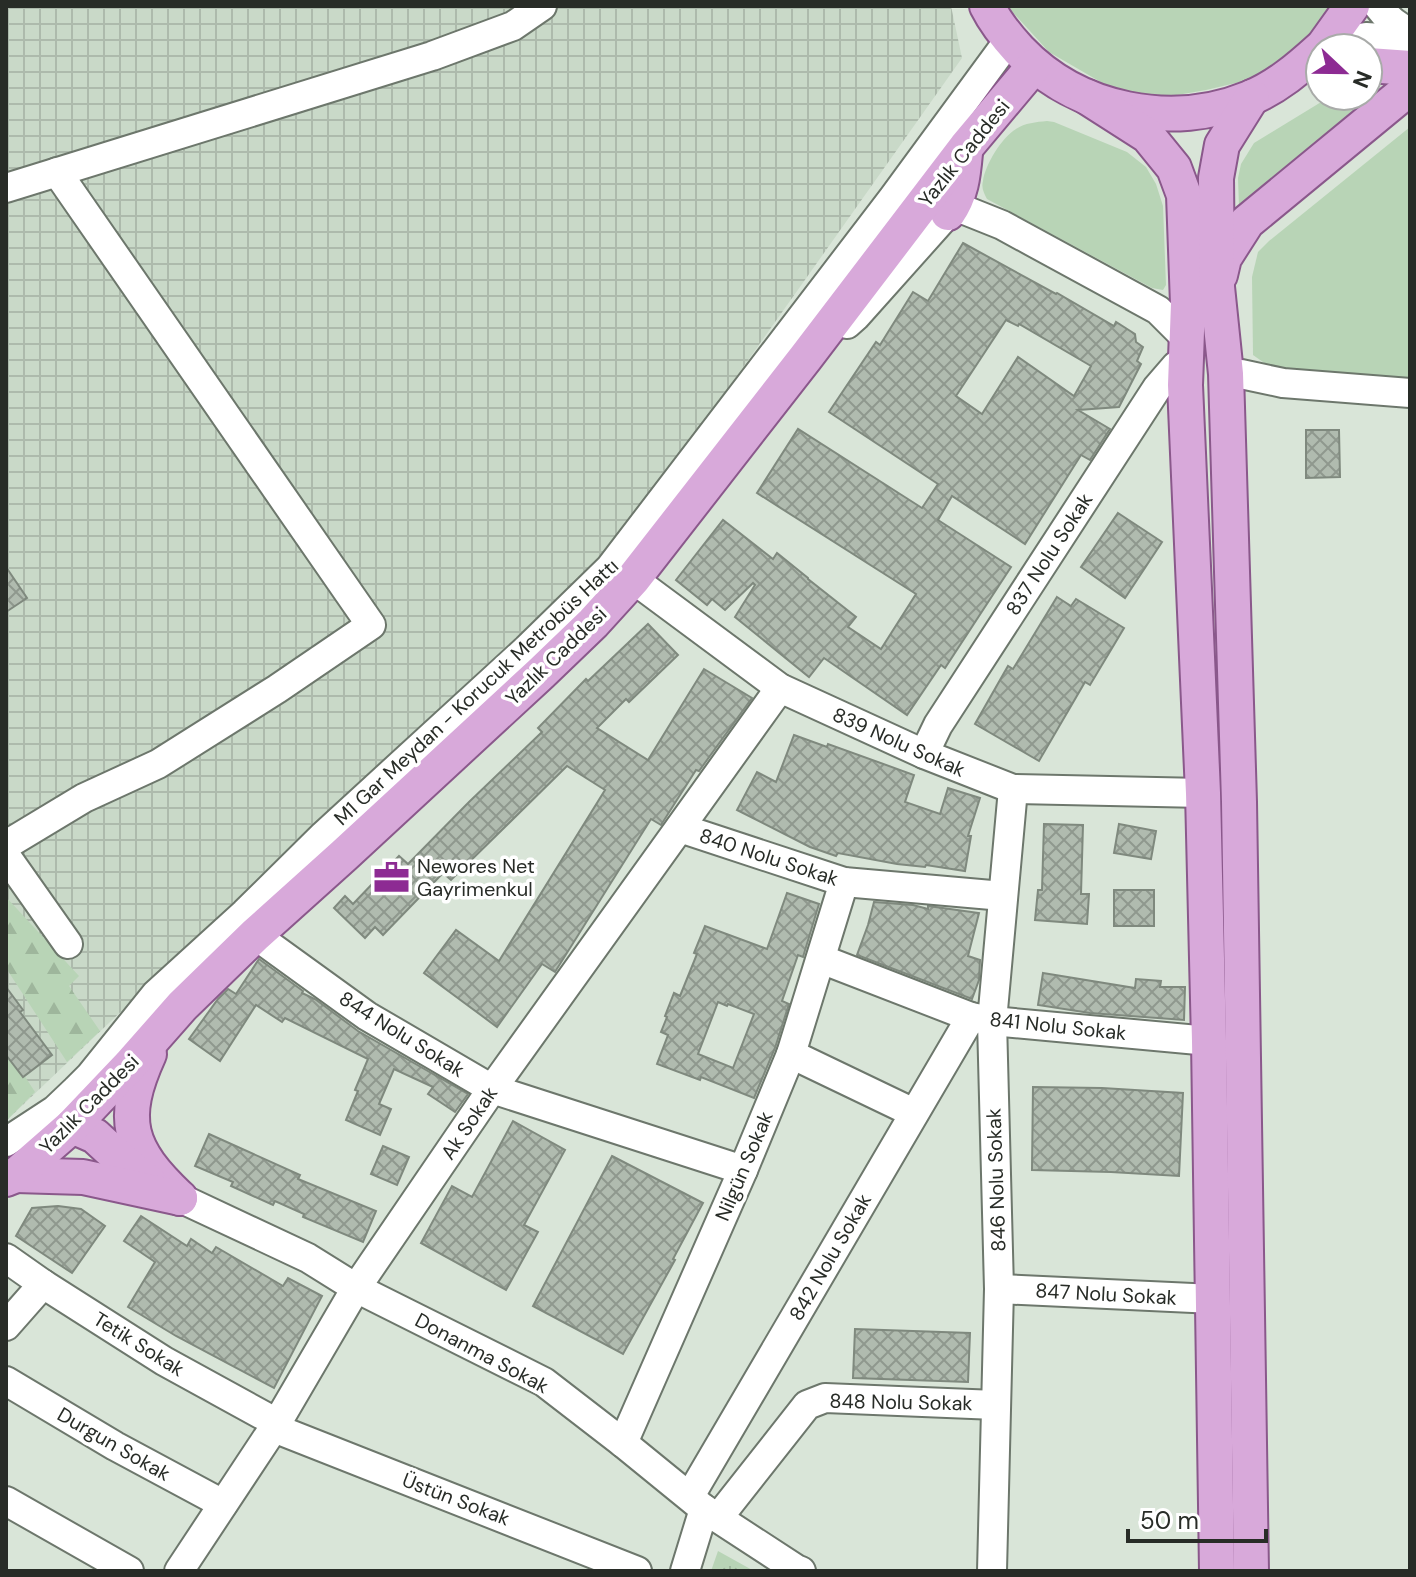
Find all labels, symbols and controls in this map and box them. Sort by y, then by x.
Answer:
north arrow [1304,32,1384,112]
text: N [1346,66,1379,92]
street label: Yazlık Caddesi [913,94,1015,212]
street label: 837 Nolu Sokak [1000,488,1098,620]
street label: M1 Gar Meydan - Korucuk Metrobüs Hattı [328,553,624,831]
street label: Yazlık Caddesi [500,601,612,711]
street label: 839 Nolu Sokak [829,701,969,783]
street label: 840 Nolu Sokak [696,822,842,892]
place label: Newores Net Gayrimenkul [417,853,535,902]
office icon: Newores Net Gayrimenkul [372,858,410,896]
street label: 844 Nolu Sokak [334,985,470,1083]
street label: 841 Nolu Sokak [988,1006,1128,1046]
street label: Yazlık Caddesi [33,1048,145,1160]
street label: Ak Sokak [435,1081,503,1165]
street label: Nilgün Sokak [709,1107,779,1225]
street label: 846 Nolu Sokak [981,1108,1011,1252]
street label: 842 Nolu Sokak [783,1189,877,1325]
street label: 847 Nolu Sokak [1035,1277,1177,1311]
street label: Tetik Sokak [88,1306,190,1382]
street label: Donanma Sokak [411,1307,553,1399]
street label: 848 Nolu Sokak [829,1388,973,1416]
street label: Durgun Sokak [53,1401,175,1487]
street label: Üstün Sokak [398,1467,514,1531]
scale bar [1128,1493,1266,1543]
text: 50 m [1140,1505,1199,1536]

